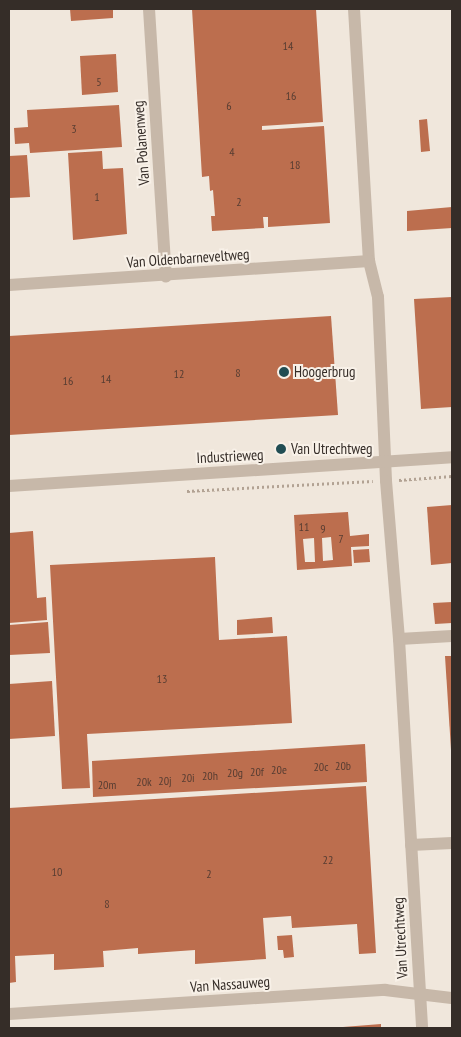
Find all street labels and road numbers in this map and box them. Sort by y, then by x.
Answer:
street label: Van Polanenweg [129,100,153,186]
street label: Van Oldenbarneveltweg [126,245,250,271]
street label: Industrieweg [196,445,264,467]
street label: Van Utrechtweg [389,897,411,979]
street label: Van Nassauweg [189,972,271,996]

